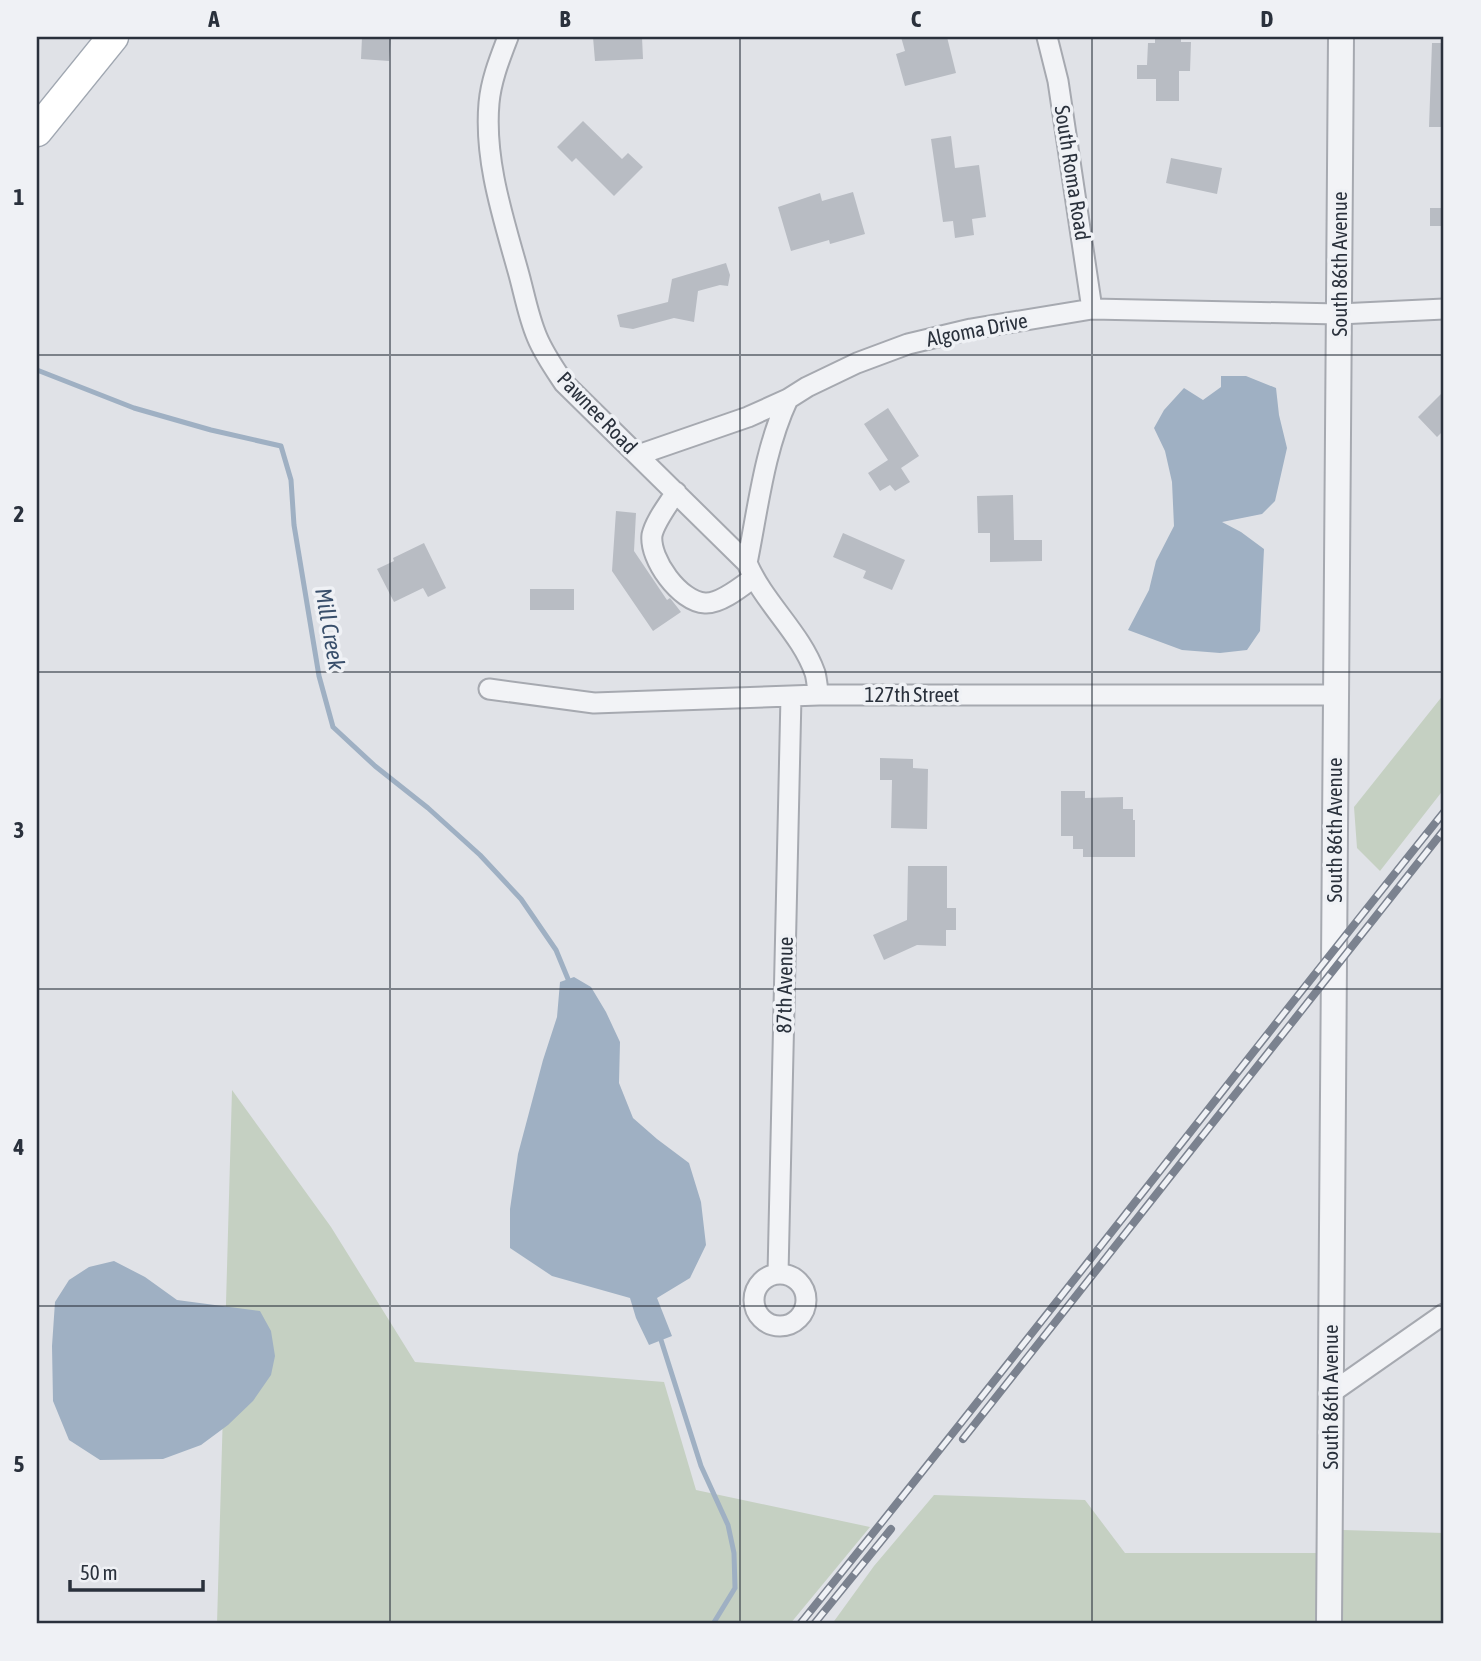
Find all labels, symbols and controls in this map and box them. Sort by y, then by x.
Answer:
text: A [207,6,220,32]
text: B [560,6,571,32]
text: C [911,6,922,32]
text: D [1261,6,1274,32]
street label: South Roma Road [1050,104,1095,242]
text: 1 [14,184,25,210]
street label: South 86th Avenue [1327,192,1351,336]
street label: Algoma Drive [924,307,1029,351]
street label: Pawnee Road [553,366,643,458]
text: 2 [14,501,24,527]
water label: Mill Creek [310,586,350,673]
street label: 127th Street [865,682,959,706]
street label: South 86th Avenue [1322,758,1346,902]
text: 3 [14,817,24,843]
street label: 87th Avenue [771,936,797,1034]
text: 4 [13,1134,25,1160]
street label: South 86th Avenue [1318,1325,1342,1469]
text: 5 [14,1451,25,1477]
scale bar [70,1549,203,1593]
text: 50 m [80,1560,118,1584]

